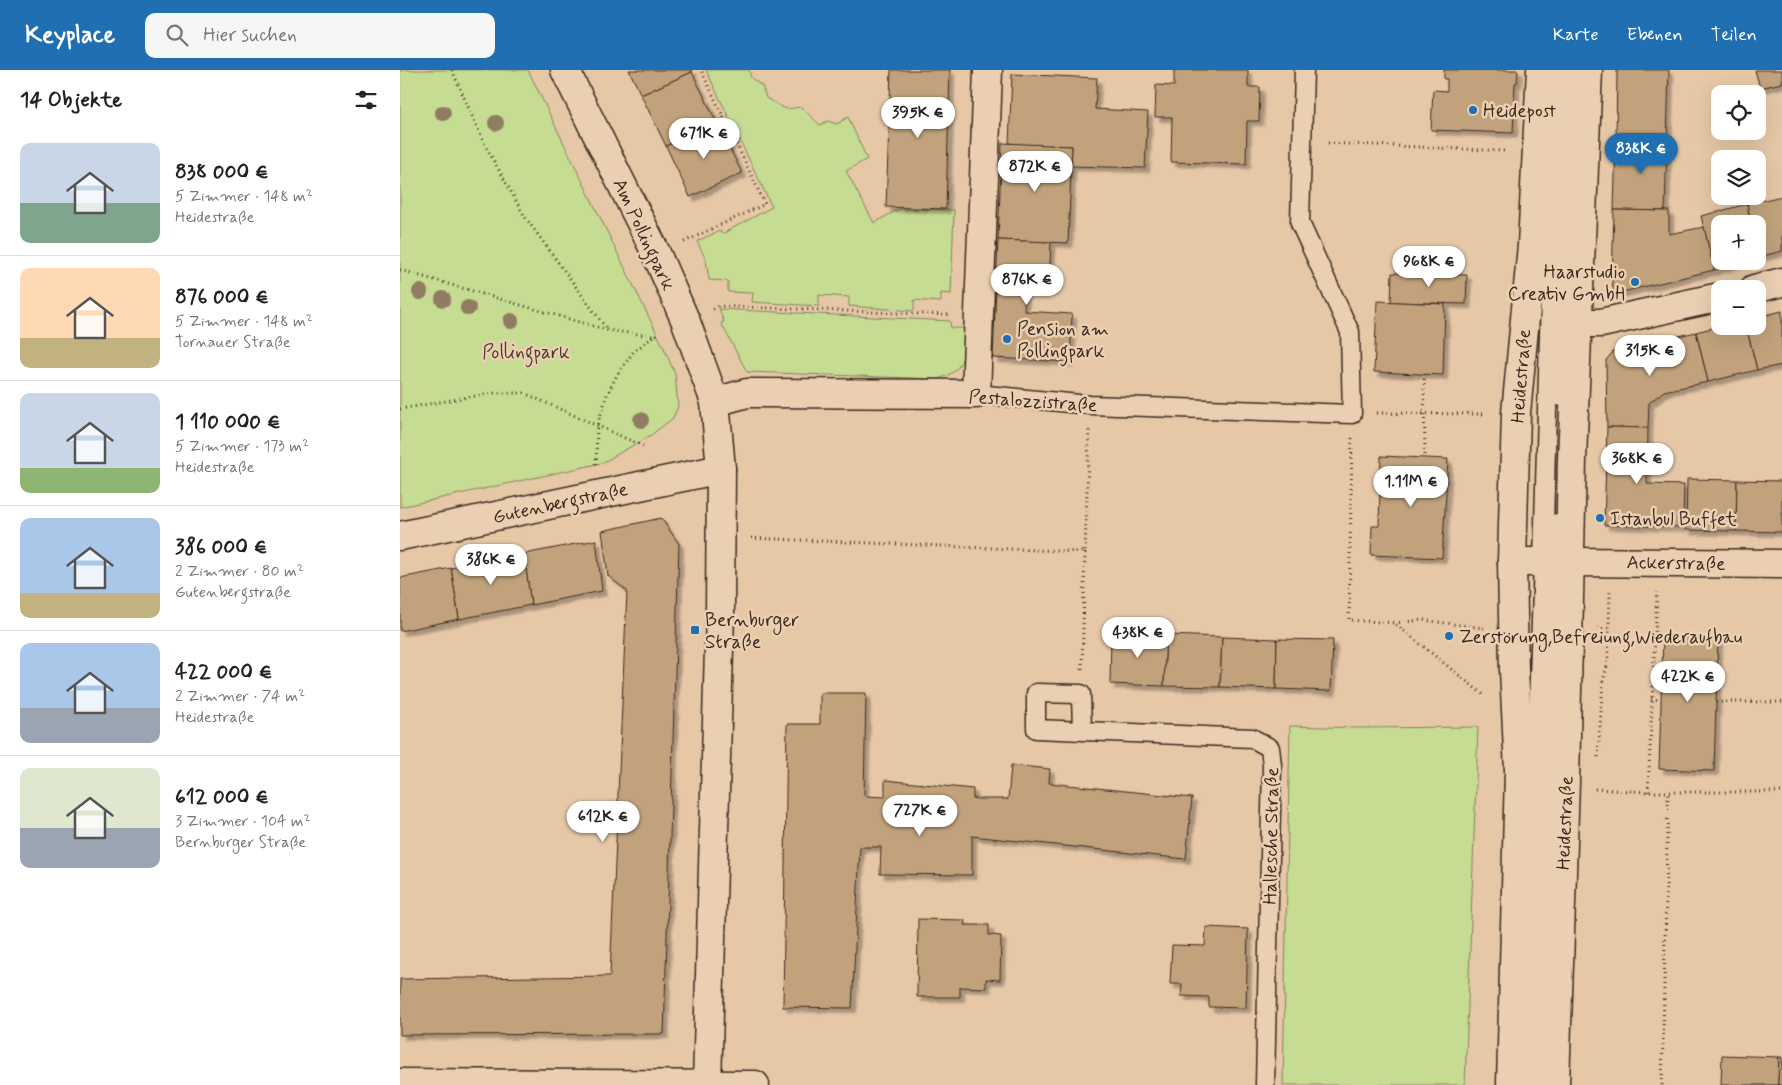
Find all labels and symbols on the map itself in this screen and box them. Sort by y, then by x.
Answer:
pin: 395K € [877,97,959,139]
place label: Heidepost [1483,99,1556,124]
marker: Heidepost [1467,104,1479,116]
pin: 671K € [663,118,745,160]
pin: 838K € [1600,132,1682,175]
pin: 872K € [994,150,1076,193]
street label: Am Pollingpark [604,175,681,296]
pin: 968K € [1388,246,1470,288]
place label: Haarstudio Creativ GmbH [1508,260,1625,307]
pin: 876K € [986,264,1068,306]
marker: Haarstudio Creativ GmbH [1629,276,1641,288]
place label: Pension am Pollingpark [1017,317,1109,367]
street label: Heidestraße [1506,328,1537,424]
marker: Pension am Pollingpark [1001,333,1013,345]
pin: 315K € [1609,334,1691,377]
park label: Pollingpark [482,340,570,368]
street label: Pestalozzistraße [968,385,1098,418]
pin: 368K € [1596,442,1678,485]
pin: 1.11M € [1365,466,1457,508]
street label: Gutenbergstraße [490,477,631,533]
place label: Istanbul Buffet [1610,507,1736,532]
marker: Istanbul Buffet [1594,512,1606,524]
pin: 386K € [450,544,532,586]
street label: Ackerstraße [1626,550,1726,577]
place label: Bernburger Straße [705,608,799,655]
pin: 438K € [1097,616,1179,659]
marker: Bernburger Straße [689,624,701,636]
place label: Zerstörung,Befreiung,Wiederaufbau [1459,625,1742,653]
marker: Zerstörung,Befreiung,Wiederaufbau [1443,630,1455,642]
pin: 422K € [1647,660,1729,703]
street label: Hallesche Straße [1258,767,1285,905]
street label: Heidestraße [1551,776,1580,871]
pin: 727K € [879,794,961,837]
pin: 612K € [562,800,644,843]

